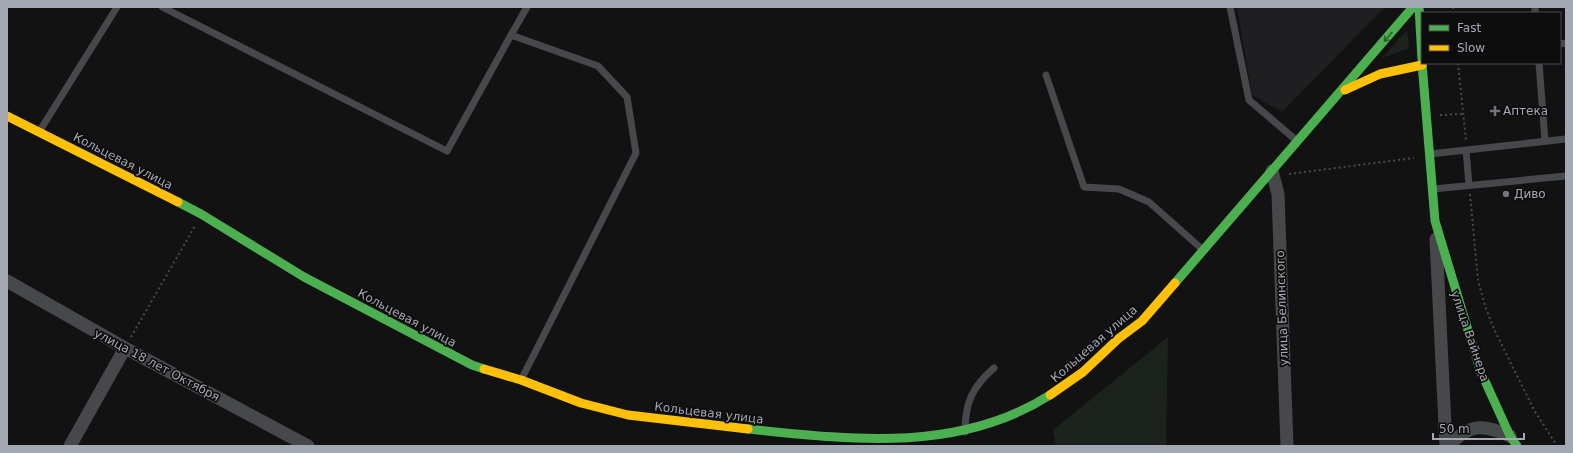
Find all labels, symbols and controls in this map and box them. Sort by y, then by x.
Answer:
legend [1421,12,1561,64]
text: Fast [1457,21,1481,35]
one-way arrow [1383,31,1392,42]
text: Slow [1457,41,1485,55]
place label: Аптека [1503,104,1548,118]
marker: Аптека [1490,106,1500,116]
street label: Кольцевая улица [71,130,175,192]
place label: Диво [1514,187,1546,201]
marker: Диво [1501,189,1511,199]
street label: улица Белинского [1273,250,1291,366]
street label: Кольцевая улица [355,286,459,350]
street label: улица Вайнера [1448,289,1492,383]
street label: Кольцевая улица [1048,303,1140,385]
street label: улица 18 лет Октября [92,326,222,404]
street label: Кольцевая улица [654,399,764,427]
scale bar [1433,415,1524,441]
text: 50 m [1439,422,1470,436]

